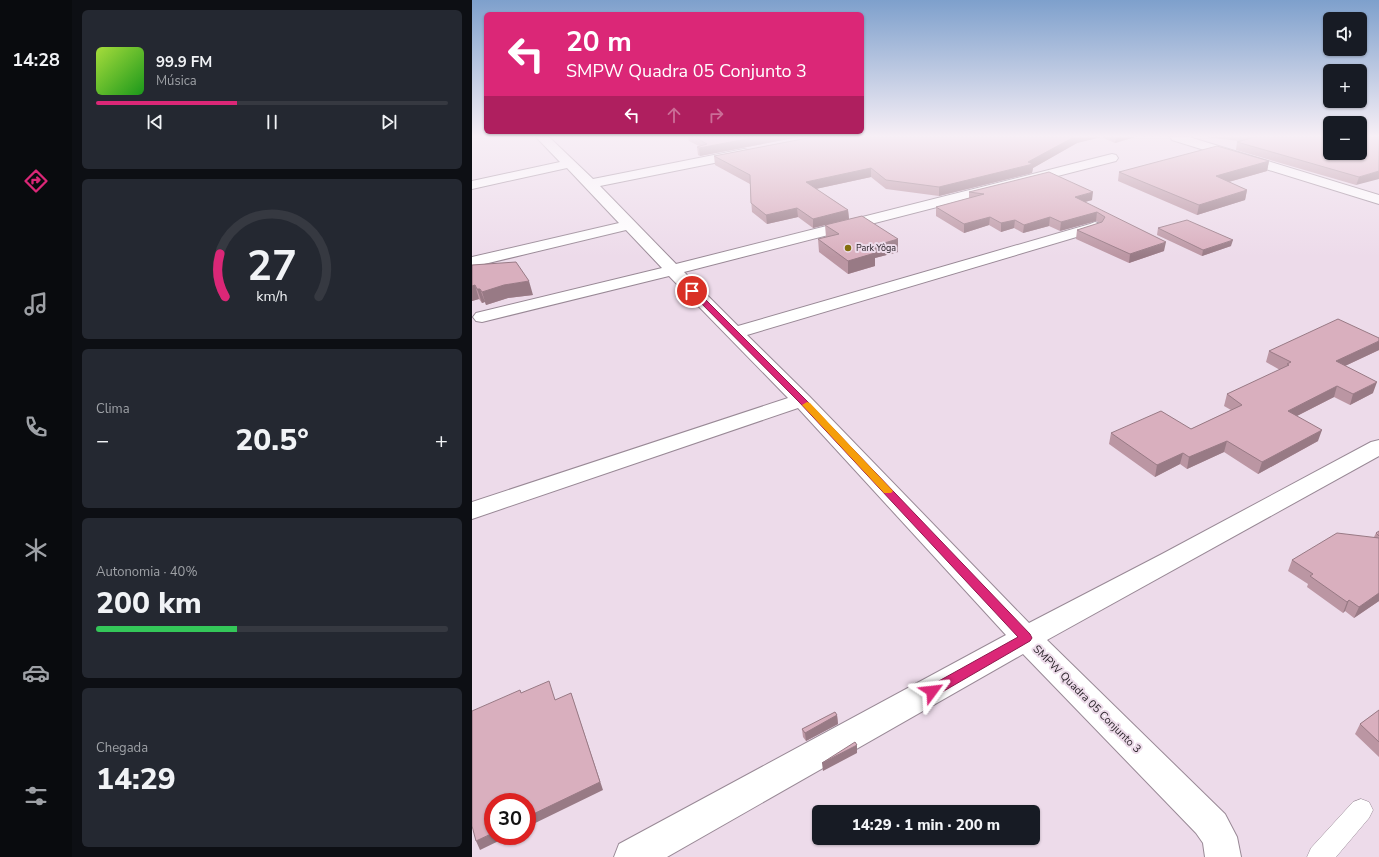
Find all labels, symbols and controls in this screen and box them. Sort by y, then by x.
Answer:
map controls [1323,12,1367,160]
button: sound [1323,12,1367,56]
text: 20 m [566,23,632,61]
icon: left [500,28,552,80]
text: 14:28 [12,48,60,72]
text: 99.9 FM [156,52,212,72]
text: SMPW Quadra 05 Conjunto 3 [566,59,807,83]
button: + [1323,64,1367,108]
text: Música [156,72,197,90]
icon: left [621,104,643,126]
icon: ahead [663,104,685,126]
icon: right [705,104,727,126]
icon: previous [144,111,166,133]
icon: pause [261,111,283,133]
icon: next [378,111,400,133]
button: − [1323,116,1367,160]
icon: directions [22,167,50,195]
text: 27 [247,238,297,295]
place label: Park Yôga [856,242,896,254]
marker: Park Yôga [843,243,853,253]
pin [675,274,709,308]
icon: arrive [681,280,703,302]
text: km/h [256,287,288,306]
icon: music [22,290,50,318]
text: Clima [96,400,130,418]
icon: phone [22,413,50,441]
text: 20.5° [235,420,309,461]
text: − [96,426,109,456]
text: + [435,426,448,456]
icon: climate [22,536,50,564]
text: Autonomia · 40% [96,563,197,581]
text: 200 km [96,583,202,624]
street label: SMPW Quadra 05 Conjunto 3 [1030,642,1144,756]
icon: car [22,659,50,687]
position arrow [911,670,953,712]
text: Chegada [96,739,148,757]
text: 14:29 [96,759,176,800]
icon: filters [22,782,50,810]
speed limit sign: 30 [484,793,536,845]
text: 14:29 · 1 min · 200 m [852,815,1000,835]

